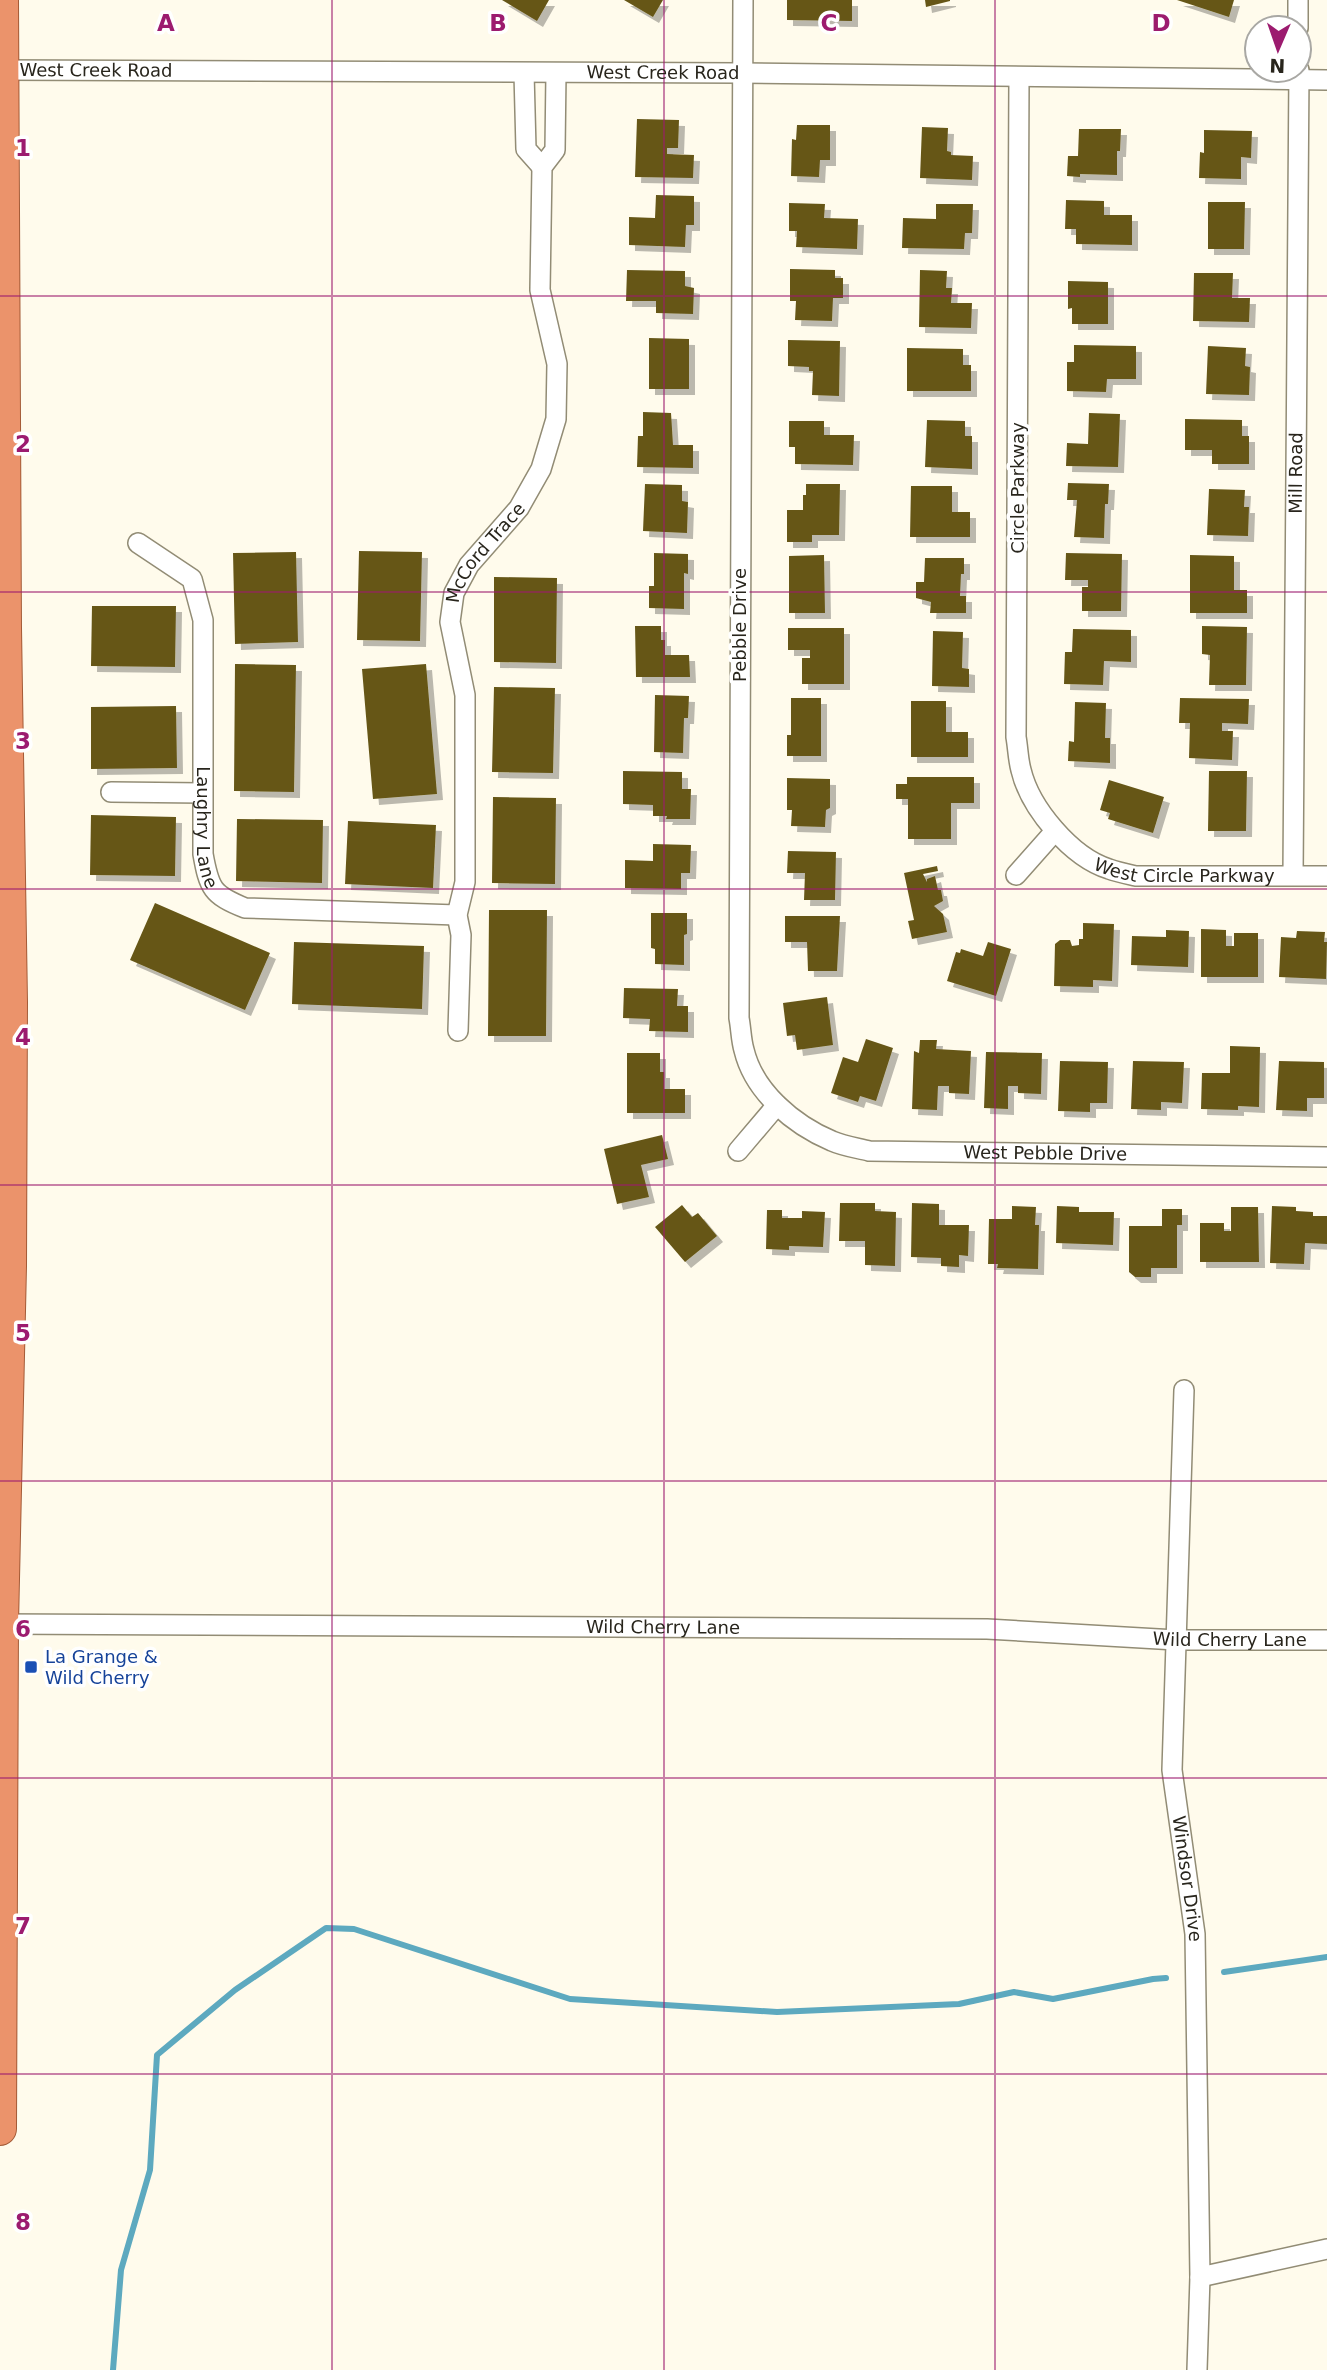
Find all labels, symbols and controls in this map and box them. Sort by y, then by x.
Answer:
text: A [157,10,175,36]
text: B [489,10,507,36]
text: C [821,10,837,36]
text: D [1151,10,1171,36]
north arrow [1243,14,1313,84]
text: N [1269,55,1286,77]
street label: West Creek Road [19,59,173,81]
street label: West Creek Road [586,61,740,83]
text: 1 [15,135,31,161]
street label: Circle Parkway [1007,422,1028,554]
text: 2 [15,431,31,457]
street label: Mill Road [1285,432,1306,514]
street label: McCord Trace [442,498,529,604]
street label: Pebble Drive [729,568,750,682]
text: 3 [15,728,31,754]
street label: Laughry Lane [193,766,222,892]
street label: West Circle Parkway [1091,853,1275,886]
text: 4 [15,1024,31,1050]
street label: West Pebble Drive [963,1141,1127,1164]
text: 5 [15,1320,31,1346]
text: 6 [15,1616,31,1642]
street label: Wild Cherry Lane [586,1616,740,1638]
street label: Wild Cherry Lane [1152,1628,1307,1650]
place label: La Grange & Wild Cherry [45,1646,158,1688]
marker: La Grange & Wild Cherry [23,1659,39,1675]
street label: Windsor Drive [1169,1814,1206,1942]
text: 7 [15,1913,31,1939]
text: 8 [15,2209,31,2235]

